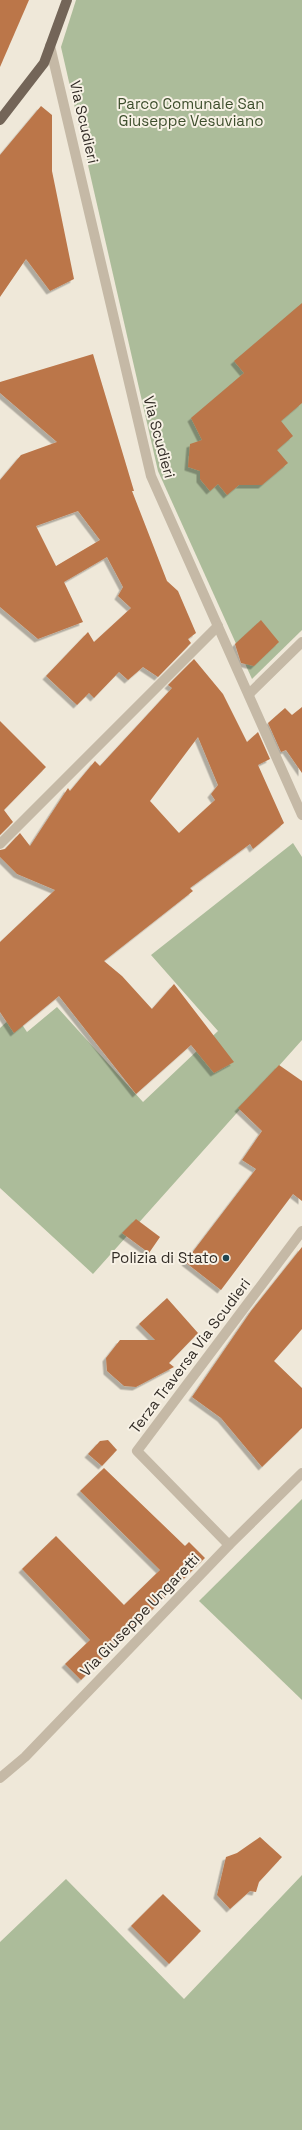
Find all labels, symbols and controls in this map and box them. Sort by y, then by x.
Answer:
street label: Via Scudieri [66,79,103,165]
park label: Parco Comunale San Giuseppe Vesuviano [117,94,265,130]
street label: Via Scudieri [139,394,180,480]
place label: Polizia di Stato [111,1248,218,1267]
marker: Polizia di Stato [221,1253,231,1263]
street label: Terza Traversa Via Scudieri [125,1274,254,1437]
street label: Via Giuseppe Ungaretti [76,1549,203,1680]

